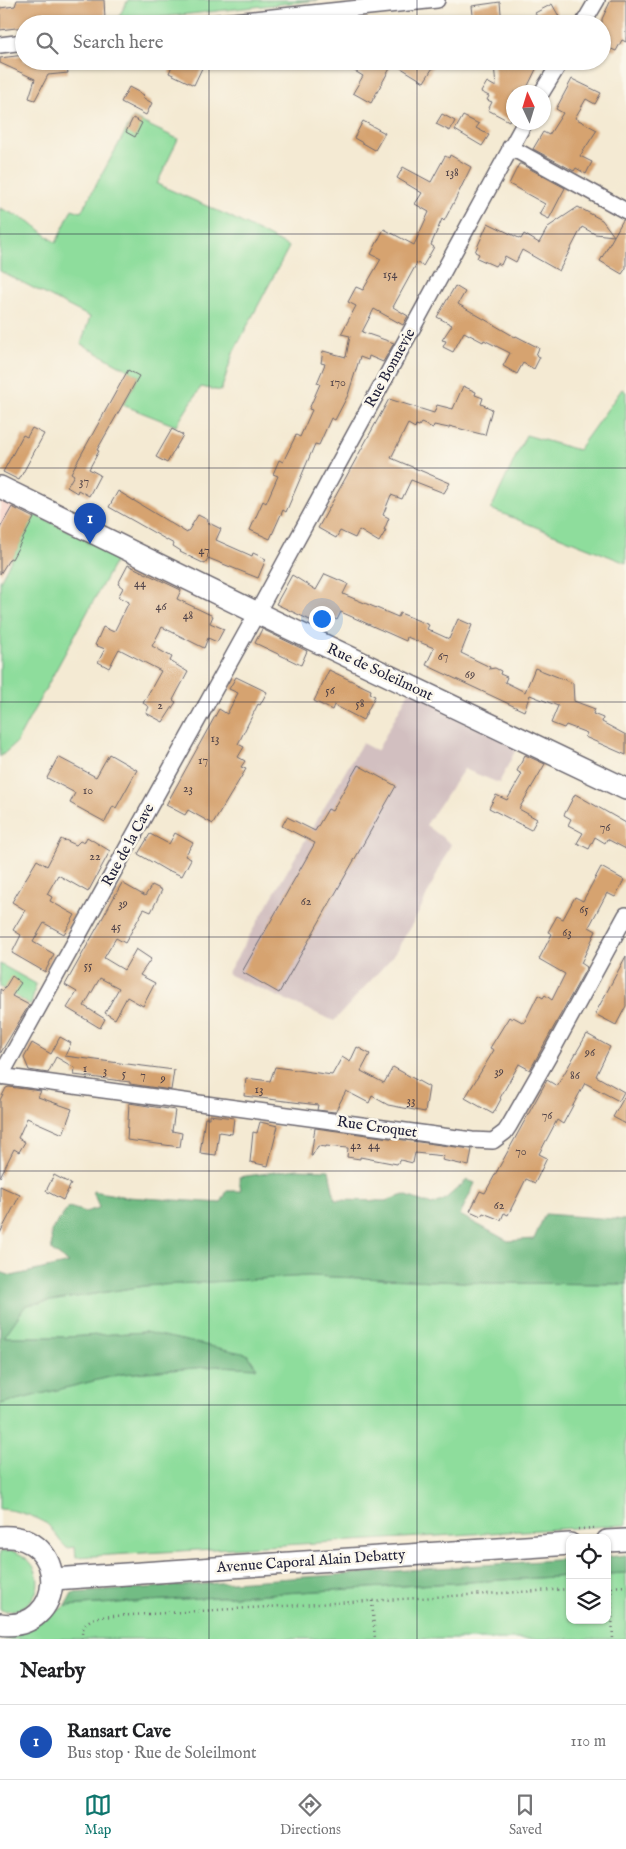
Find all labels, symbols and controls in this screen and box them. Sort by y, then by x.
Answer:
search box [15,15,611,70]
icon: search [33,29,61,57]
text: Search here [73,31,164,55]
north arrow [506,85,551,130]
house number: 138 [445,165,459,180]
house number: 154 [383,267,397,282]
street label: Rue Bonnevie [360,325,420,411]
house number: 170 [330,375,346,390]
house number: 37 [79,474,89,489]
pin: 1 [74,503,106,544]
house number: 47 [198,543,210,558]
house number: 44 [134,576,146,591]
house number: 46 [156,599,167,614]
your location [309,606,335,632]
house number: 48 [183,608,194,623]
street label: Rue de Soleilmont [324,639,436,705]
house number: 67 [438,649,448,664]
house number: 69 [465,667,475,682]
house number: 56 [325,683,336,698]
house number: 58 [355,696,365,711]
house number: 2 [157,698,163,713]
house number: 13 [211,731,219,746]
house number: 17 [198,753,208,768]
house number: 23 [183,781,193,796]
house number: 10 [83,783,93,798]
street label: Rue de la Cave [97,800,159,890]
house number: 76 [600,820,611,835]
house number: 22 [89,849,101,864]
house number: 62 [301,894,312,909]
house number: 39 [118,896,128,911]
house number: 65 [579,902,589,917]
house number: 45 [111,919,122,934]
house number: 63 [562,925,572,940]
house number: 55 [84,958,93,973]
house number: 96 [584,1045,596,1060]
house number: 1 [83,1061,87,1076]
house number: 3 [103,1063,107,1078]
house number: 39 [494,1064,504,1079]
house number: 5 [122,1066,127,1081]
house number: 7 [140,1068,146,1083]
house number: 86 [570,1068,581,1083]
house number: 9 [159,1071,166,1086]
house number: 13 [255,1082,263,1097]
house number: 33 [407,1093,415,1108]
house number: 76 [542,1108,553,1123]
street label: Rue Croquet [336,1112,418,1142]
house number: 42 [350,1138,362,1153]
house number: 44 [368,1138,380,1153]
house number: 70 [515,1144,527,1159]
house number: 62 [494,1198,505,1213]
map controls [566,1534,611,1624]
button: locate [566,1534,611,1579]
street label: Avenue Caporal Alain Debatty [215,1545,407,1577]
button: layers [566,1579,611,1624]
text: Nearby [20,1658,85,1685]
text: Ransart Cave [67,1720,171,1744]
text: 1 [33,1732,39,1752]
text: 110 m [570,1732,606,1752]
text: Bus stop · Rue de Soleilmont [67,1744,256,1764]
tab: Map [84,1791,112,1839]
tab: Directions [280,1791,341,1839]
tab: Saved [509,1791,542,1839]

